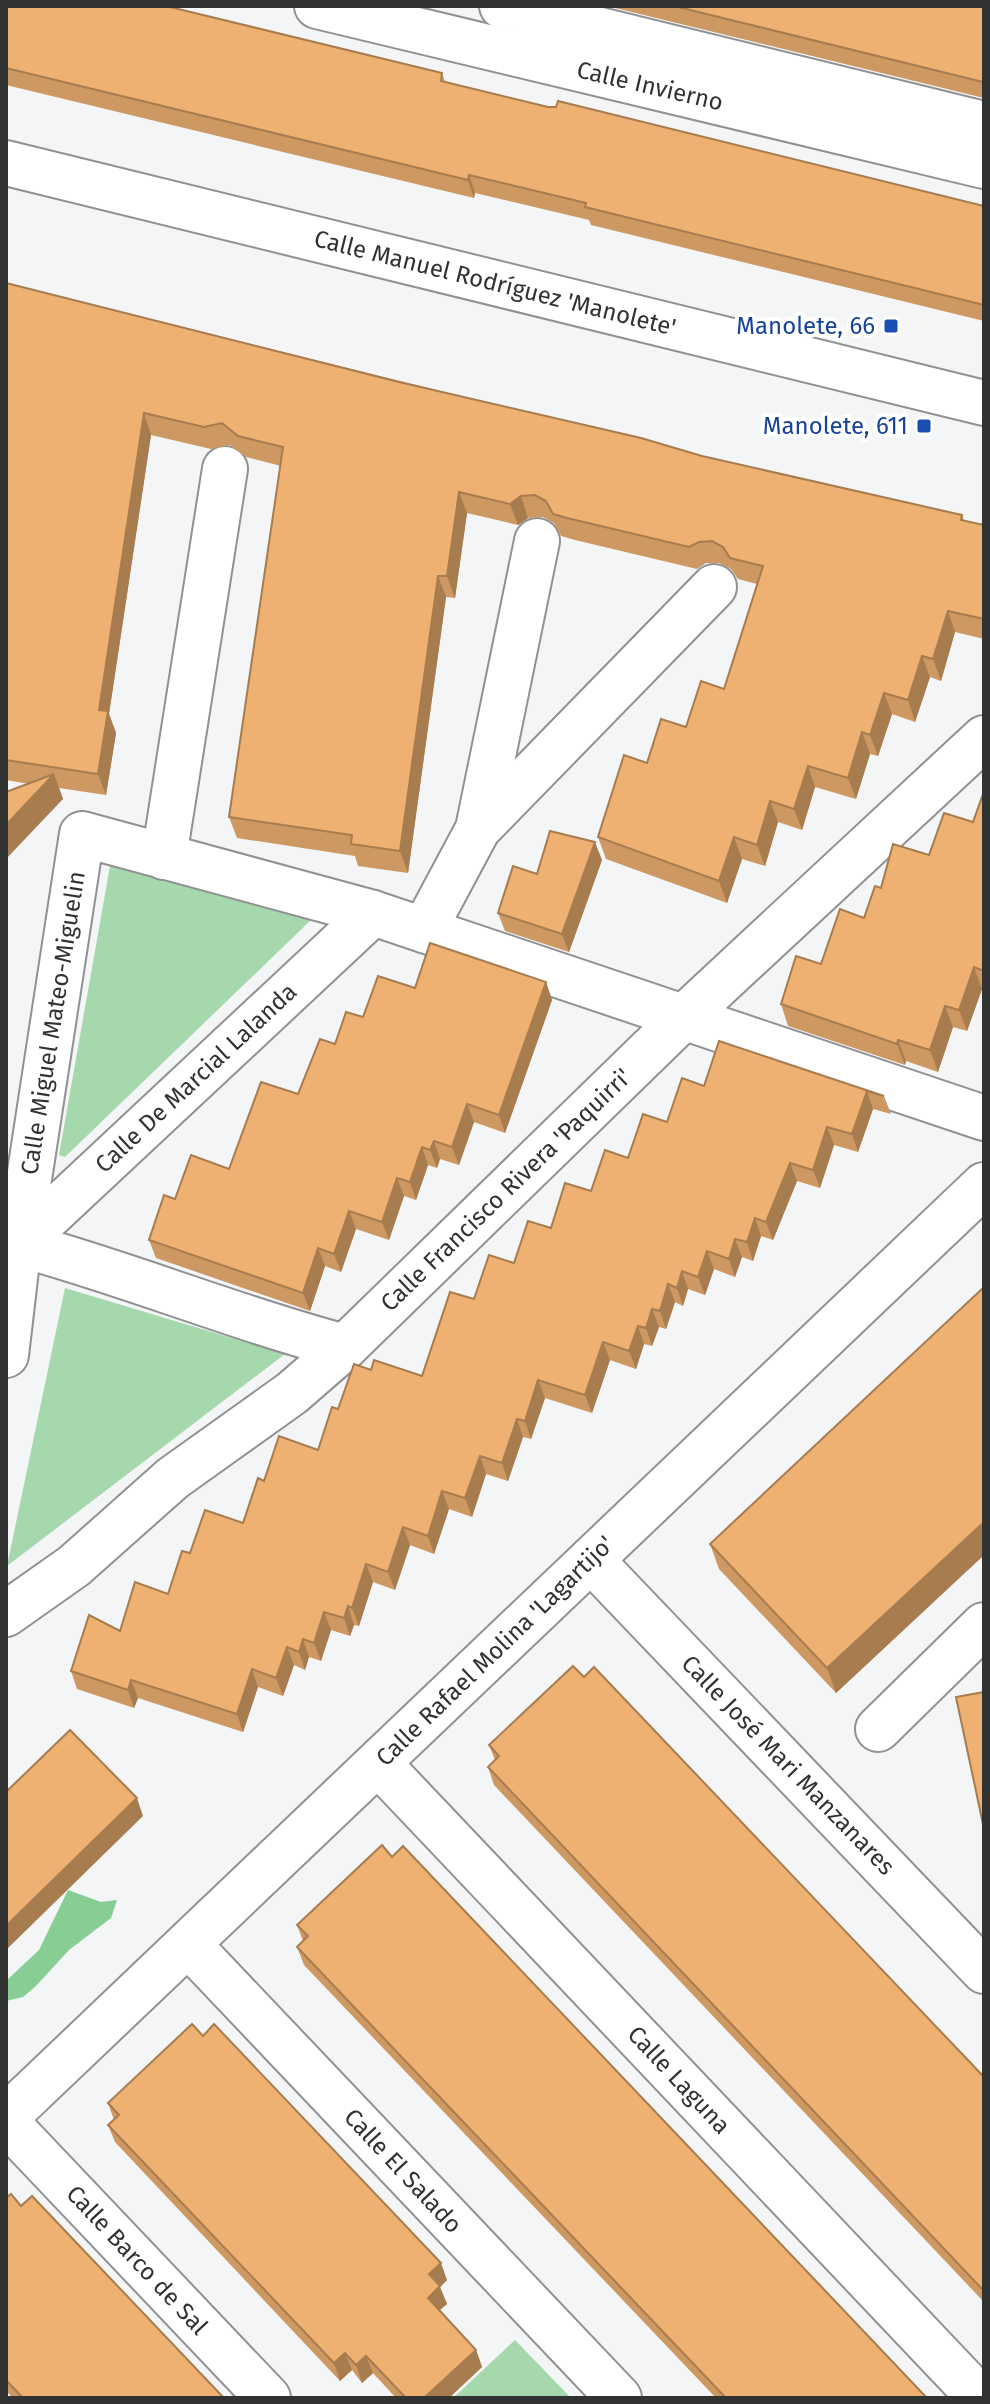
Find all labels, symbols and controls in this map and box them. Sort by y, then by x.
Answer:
street label: Calle Invierno [574,56,726,116]
street label: Calle Manuel Rodríguez 'Manolete' [311,224,679,342]
place label: Manolete, 66 [736,312,875,340]
marker: Manolete, 66 [882,317,900,335]
place label: Manolete, 611 [763,412,908,440]
marker: Manolete, 611 [915,417,933,435]
street label: Calle Miguel Mateo-Miguelin [15,869,91,1177]
street label: Calle De Marcial Lalanda [90,977,302,1179]
street label: Calle Francisco Rivera 'Paquirri' [375,1063,637,1317]
street label: Calle Rafael Molina 'Lagartijo' [371,1530,619,1772]
street label: Calle José Mari Manzanares [676,1649,900,1881]
street label: Calle Laguna [622,2020,736,2140]
street label: Calle El Salado [338,2103,468,2239]
street label: Calle Barco de Sal [61,2180,213,2340]

